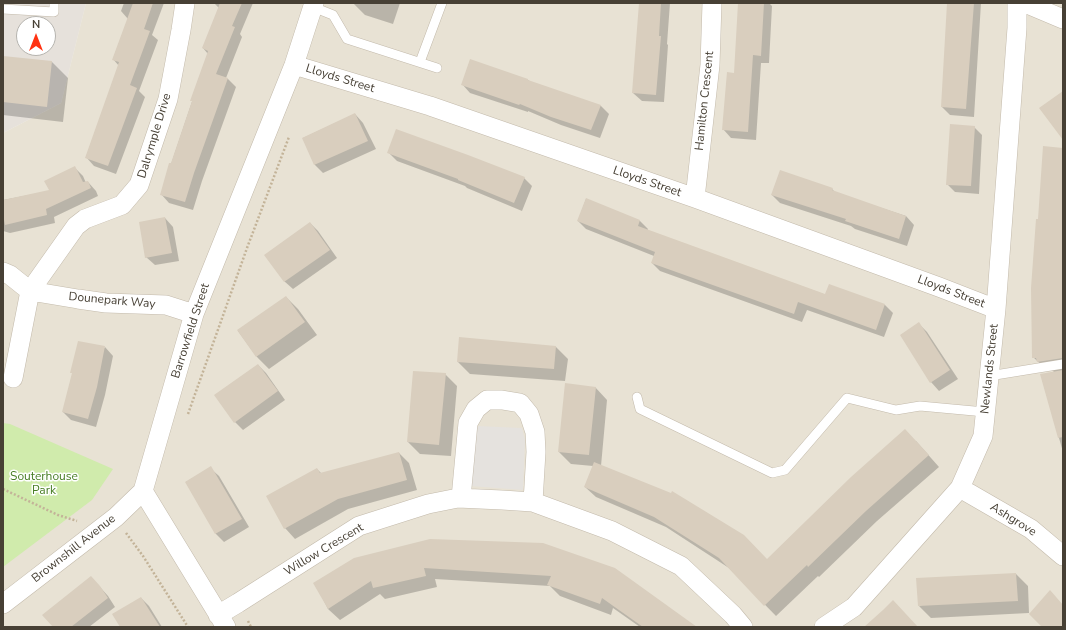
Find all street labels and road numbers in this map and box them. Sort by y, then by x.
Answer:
street label: Hamilton Crescent [693,51,717,151]
street label: Lloyds Street [304,62,376,96]
street label: Dalrymple Drive [135,92,175,180]
street label: Lloyds Street [611,164,683,200]
street label: Lloyds Street [915,273,987,311]
street label: Barrowfield Street [169,282,213,380]
street label: Dounepark Way [68,290,156,312]
street label: Newlands Street [978,323,1002,415]
street label: Ashgrove [987,500,1039,540]
street label: Brownshill Avenue [29,512,119,586]
street label: Willow Crescent [282,521,366,579]

